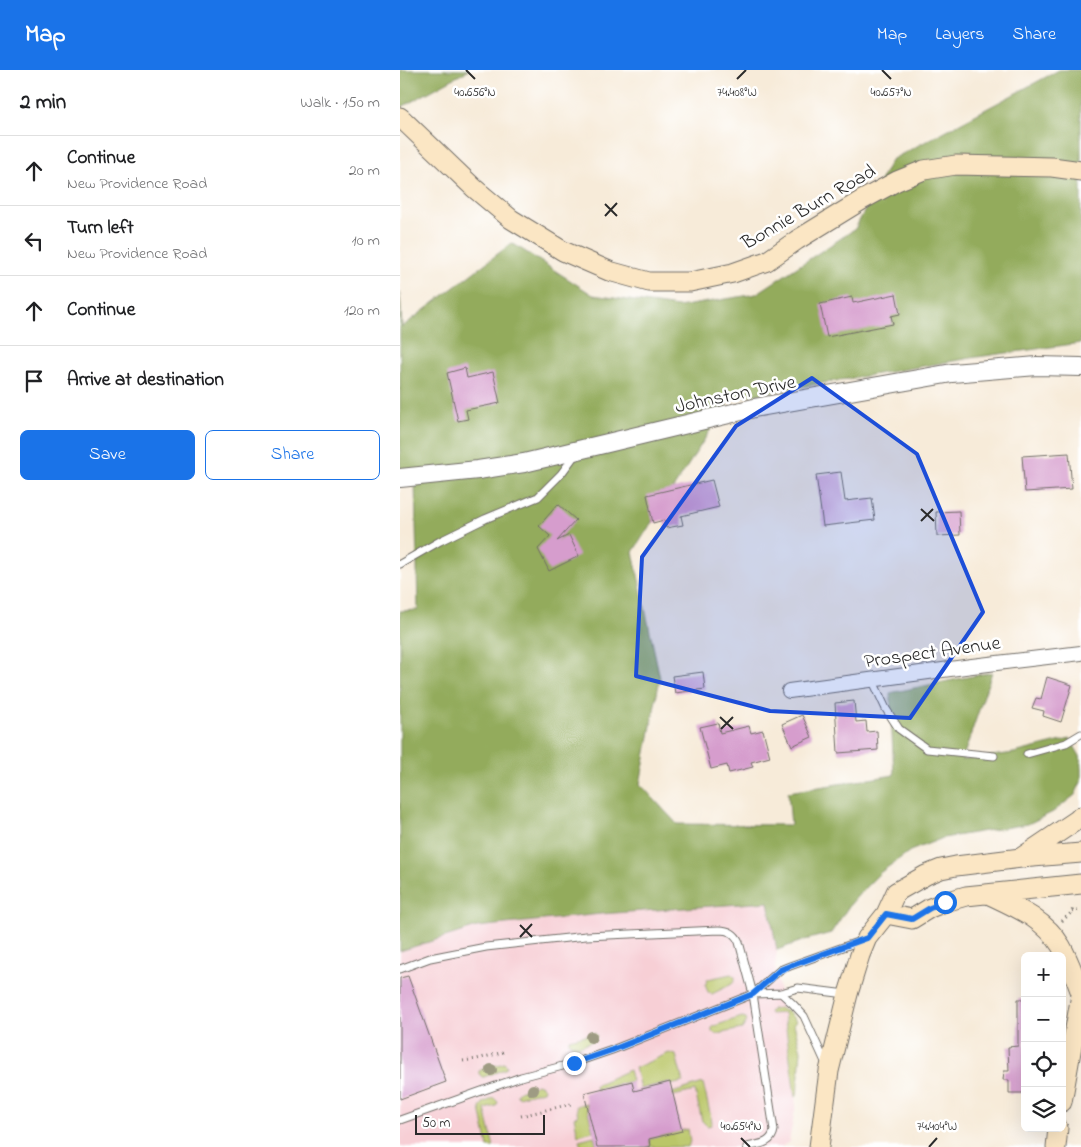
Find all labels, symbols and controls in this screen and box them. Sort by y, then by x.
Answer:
text: Map [25,18,66,53]
text: Map [877,22,907,48]
text: Layers [935,22,985,48]
text: Share [1013,22,1056,48]
text: 40.656°N [454,84,496,102]
text: 74.408°W [717,84,757,102]
text: 40.657°N [871,84,911,102]
text: 2 min [20,88,66,118]
text: Walk · 150 m [300,91,380,115]
text: Continue [67,145,135,172]
icon: ahead [20,157,48,185]
street label: Bonnie Burn Road [736,158,882,259]
text: 20 m [349,159,380,183]
text: New Providence Road [67,172,207,196]
text: Turn left [67,215,134,242]
icon: left [20,227,48,255]
text: 10 m [352,229,380,253]
text: New Providence Road [67,242,207,266]
icon: ahead [20,297,48,325]
text: Continue [67,297,135,324]
text: 120 m [344,299,380,323]
icon: arrive [20,367,48,395]
text: Arrive at destination [67,367,224,394]
street label: Johnston Drive [672,368,799,422]
button: Save [20,430,195,480]
button: Share [205,430,380,480]
street label: Prospect Avenue [862,630,1002,677]
route start [934,891,957,914]
map controls [1021,952,1066,1132]
button: + [1021,952,1066,997]
button: − [1021,997,1066,1042]
button: locate [1021,1042,1066,1087]
route end [563,1052,586,1075]
button: layers [1021,1087,1066,1132]
scale bar [415,1112,545,1135]
text: 50 m [422,1113,450,1134]
text: 40.654°N [721,1118,761,1136]
text: 74.404°W [917,1118,957,1136]

